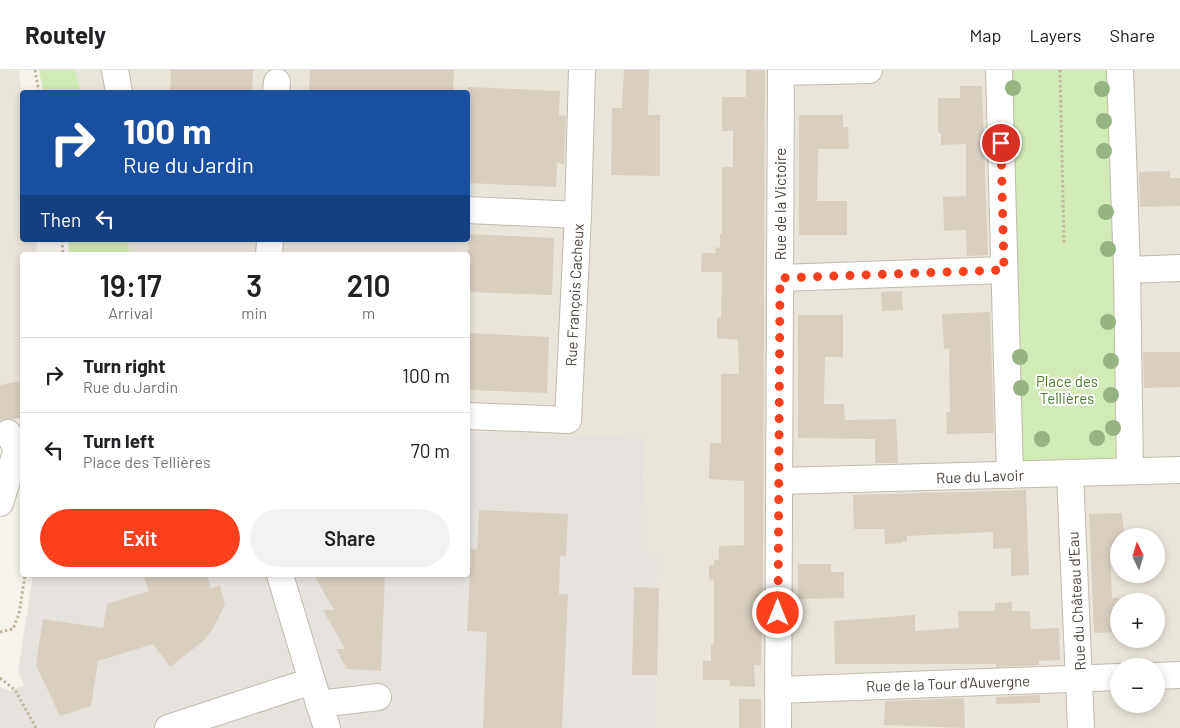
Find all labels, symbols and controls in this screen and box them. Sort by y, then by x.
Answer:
text: Routely [25,20,106,49]
text: Map [969,24,1001,46]
text: Layers [1029,24,1082,46]
text: Share [1110,24,1155,46]
text: 100 m [123,109,212,151]
icon: right [40,110,105,175]
pin [980,122,1022,164]
icon: arrive [987,129,1015,157]
street label: Rue de la Victoire [771,148,789,260]
text: Rue du Jardin [123,151,254,177]
icon: left [91,205,119,233]
text: Then [40,208,81,231]
street label: Rue François Cacheux [561,223,587,367]
text: 19:17 [99,267,162,303]
text: 3 [246,267,262,303]
text: 210 [347,267,391,303]
text: Arrival [108,303,153,322]
text: min [241,303,267,322]
text: m [362,303,375,322]
text: Turn right [83,354,165,377]
icon: right [40,361,68,389]
text: 100 m [402,364,450,387]
park label: Place des Tellières [1036,372,1098,407]
text: Rue du Jardin [83,377,178,396]
text: Turn left [83,429,154,452]
icon: left [40,436,68,464]
text: 70 m [411,439,450,462]
text: Place des Tellières [83,452,211,471]
street label: Rue du Lavoir [936,465,1025,487]
button: Exit [40,509,240,567]
button: Share [250,509,450,567]
north arrow [1110,528,1165,582]
map controls [1110,528,1165,713]
street label: Rue du Château d'Eau [1063,531,1089,671]
position arrow [751,586,803,638]
button: + [1110,593,1165,648]
button: − [1110,658,1165,713]
street label: Rue de la Tour d'Auvergne [866,671,1030,695]

